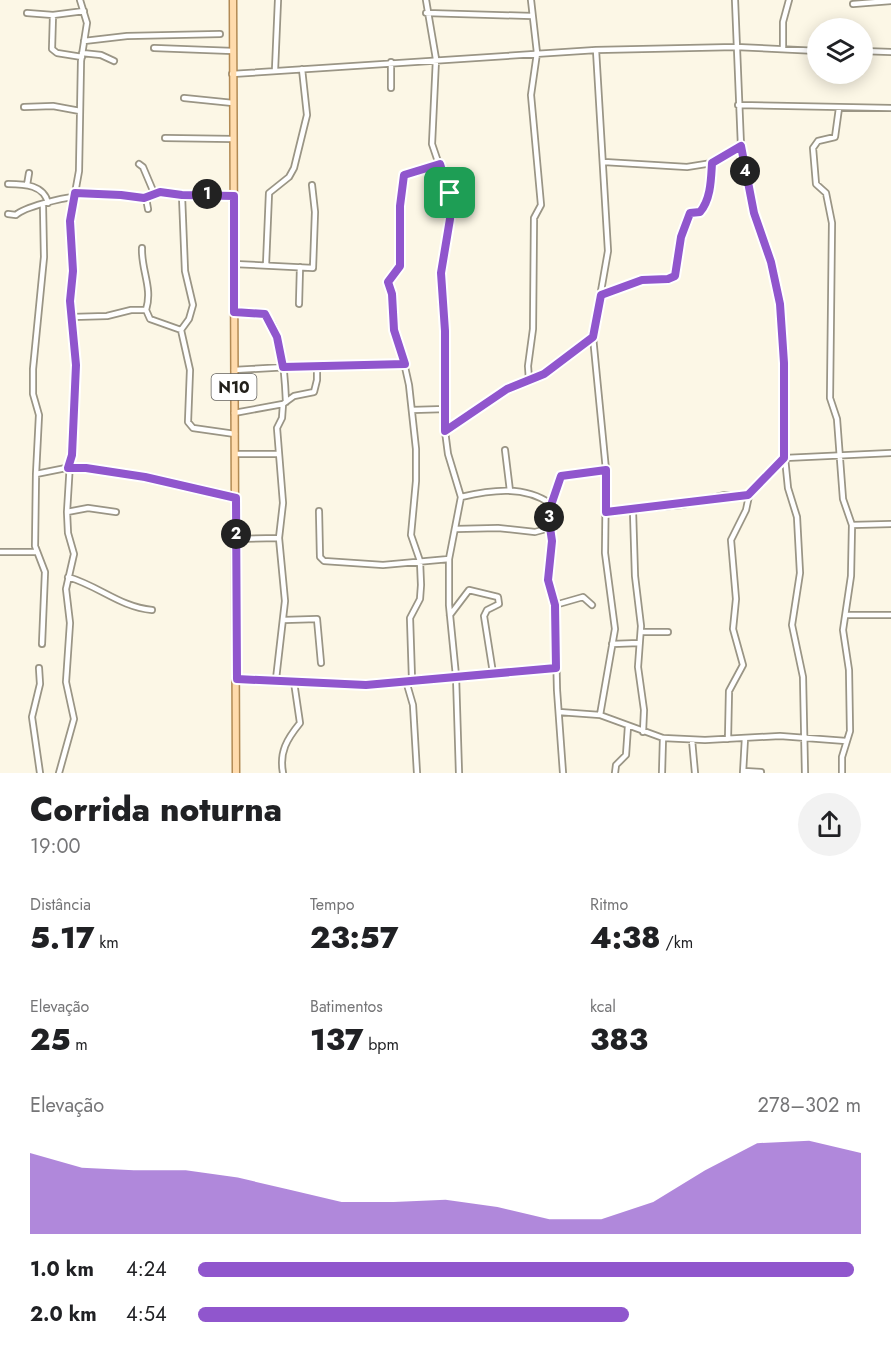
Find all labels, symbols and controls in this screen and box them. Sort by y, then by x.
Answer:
map controls [807,18,873,84]
button: layers [807,18,873,84]
pin: 4 [730,156,760,186]
text: 4 [739,159,751,182]
pin [424,167,475,218]
icon: arrive [433,176,466,209]
pin: 1 [192,179,222,209]
text: 1 [203,182,211,205]
road number: N10 [212,374,256,400]
pin: 3 [534,502,564,532]
text: 3 [544,505,554,528]
pin: 2 [221,519,251,549]
text: 2 [231,522,241,545]
text: Corrida noturna [30,786,282,833]
button: share [798,793,861,856]
text: 19:00 [30,832,81,861]
text: Distância [30,893,91,916]
text: Tempo [310,893,354,916]
text: Ritmo [590,893,628,916]
text: 5.17 [30,916,95,959]
text: 23:57 [310,916,398,959]
text: 4:38 [590,916,661,959]
text: km [95,931,119,954]
text: /km [661,931,693,954]
text: Elevação [30,995,89,1018]
text: Batimentos [310,995,383,1018]
text: kcal [590,995,616,1018]
text: 25 [30,1018,71,1061]
text: 137 [310,1018,363,1061]
text: 383 [590,1018,648,1061]
text: m [71,1033,88,1056]
text: bpm [363,1033,399,1056]
text: Elevação [30,1091,104,1120]
text: 278–302 m [758,1091,861,1120]
text: 1.0 km [30,1255,94,1284]
text: 4:24 [126,1255,167,1284]
text: 2.0 km [30,1300,97,1329]
text: 4:54 [126,1300,167,1329]

